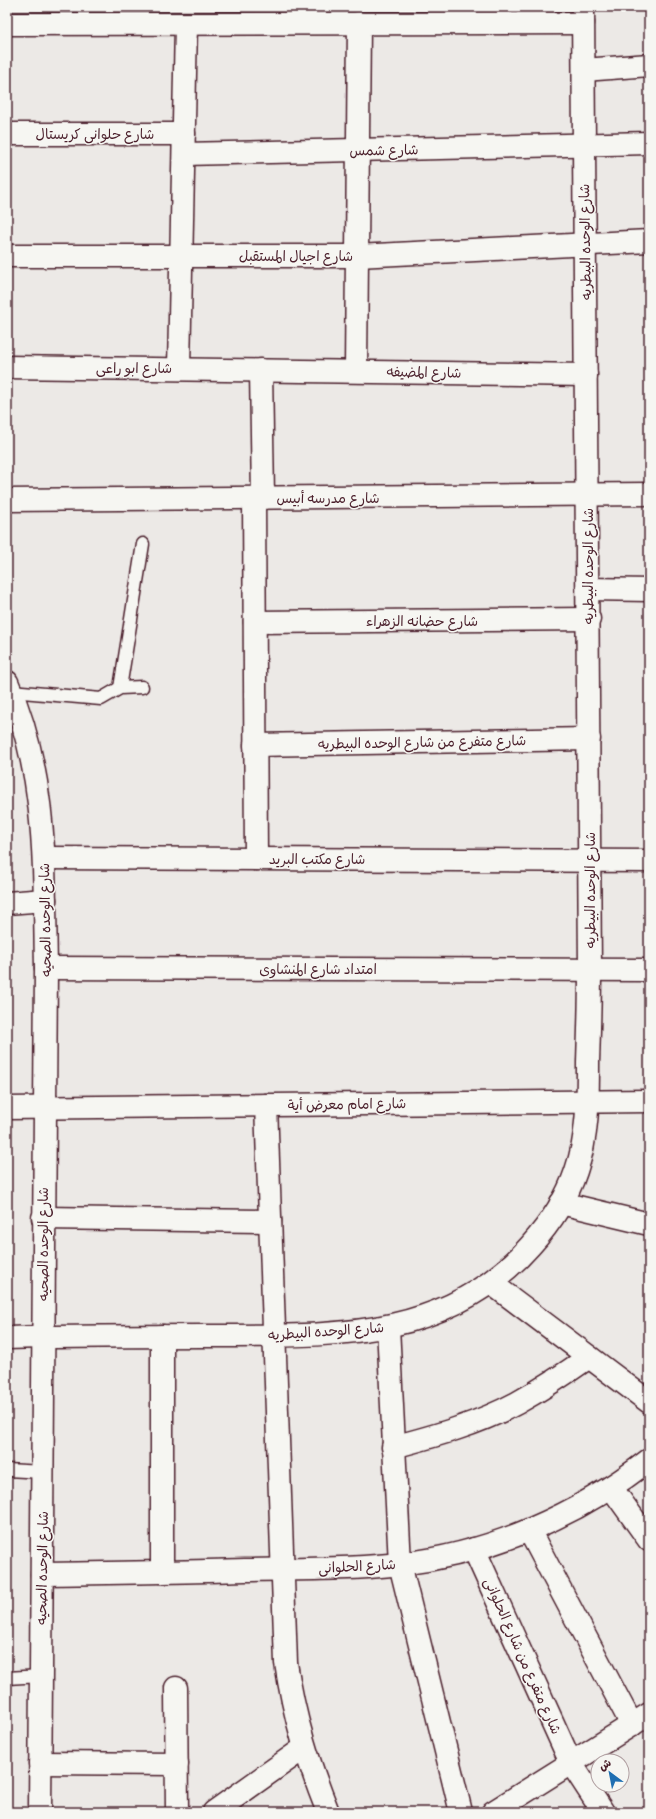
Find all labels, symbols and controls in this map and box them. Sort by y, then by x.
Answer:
street label: شارع حلوانى كريستال [36,126,154,146]
street label: شارع شمس [349,141,419,163]
street label: شارع الوحده البيطريه [576,184,598,300]
street label: شارع اجيال المستقبل [239,248,353,268]
street label: شارع ابو راعى [96,360,172,380]
street label: شارع المضيفه [386,363,462,385]
street label: شارع مدرسه أبيس [276,490,380,510]
street label: شارع الوحده البيطريه [580,508,600,624]
street label: شارع حضانه الزهراء [366,613,478,633]
street label: شارع متفرع من شارع الوحده البيطريه [318,732,526,756]
street label: شارع الوحده البيطريه [582,832,602,948]
street label: شارع مكتب البريد [269,851,365,871]
street label: شارع الوحده الصحيه [36,863,58,977]
street label: امتداد شارع المنشاوى [259,961,377,981]
street label: شارع امام معرض أية [288,1095,406,1117]
street label: شارع الوحده الصحيه [35,1187,55,1301]
street label: شارع الوحده البيطريه [267,1319,385,1347]
street label: شارع الوحده الصحيه [33,1511,55,1625]
street label: شارع الحلوانى [318,1556,396,1580]
street label: شارع متفرع من شارع الحلوانى [478,1575,565,1738]
north arrow [590,1753,630,1793]
text: ش [596,1756,615,1776]

